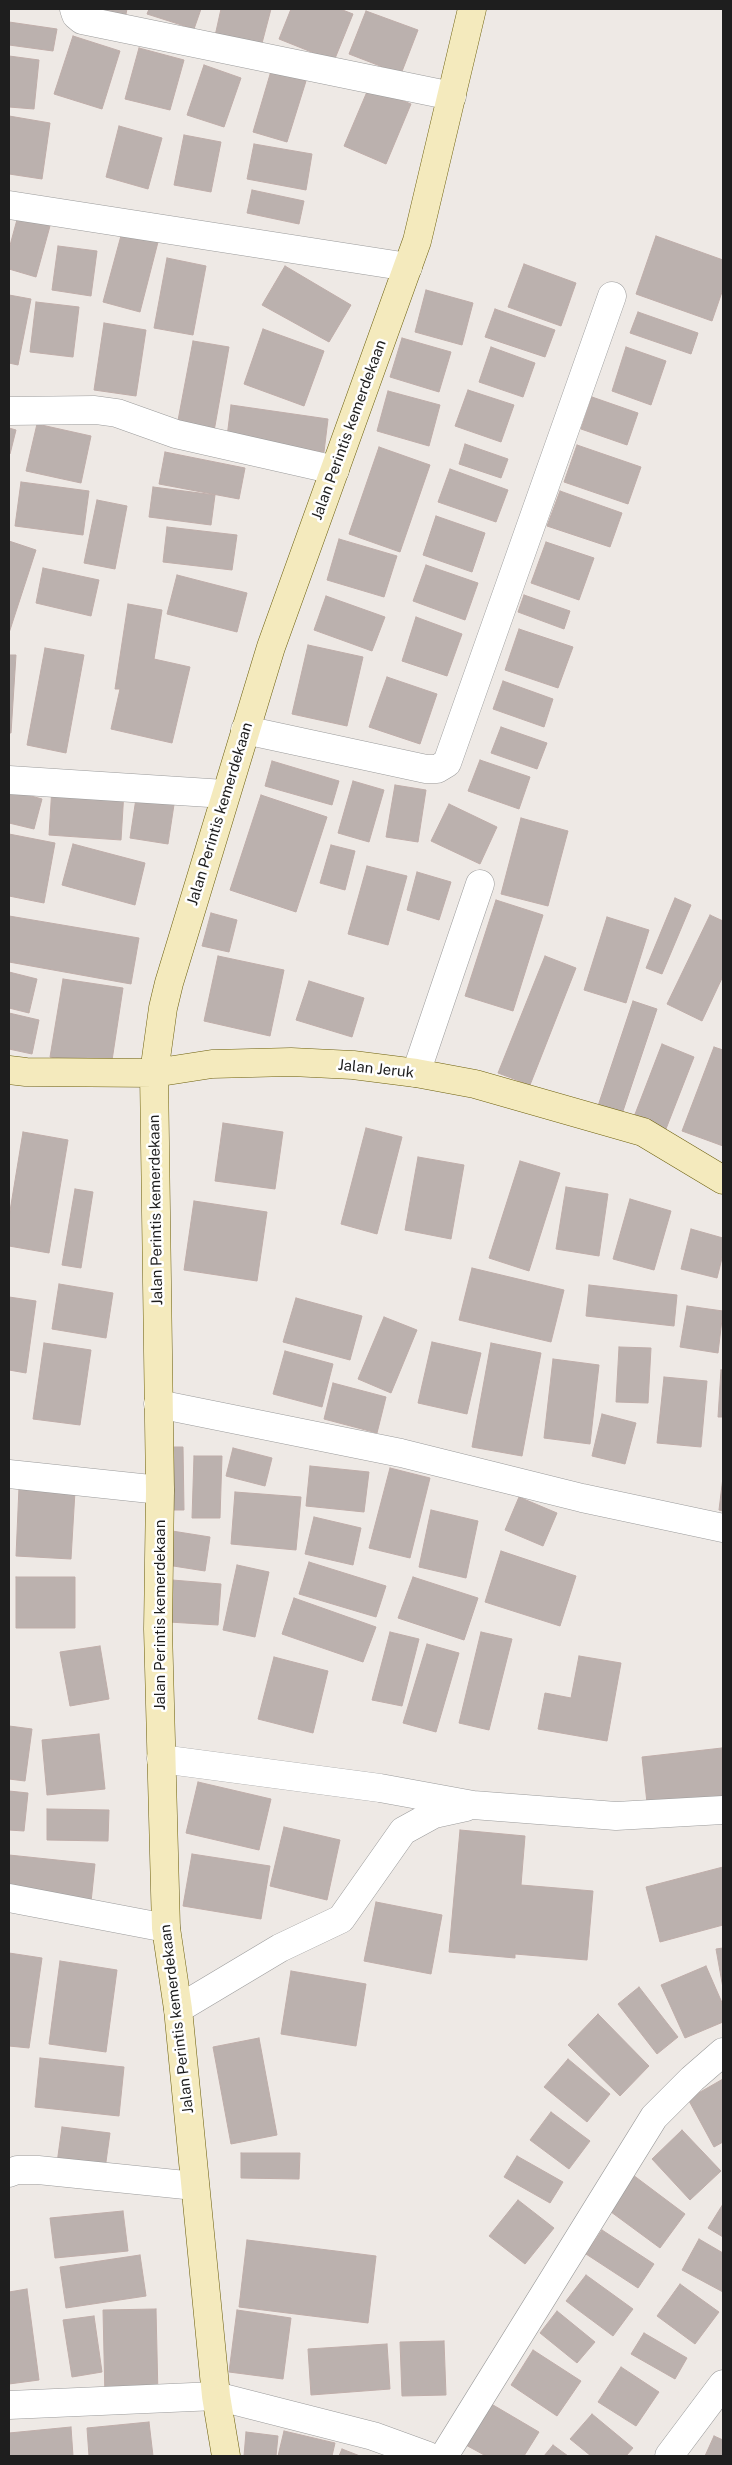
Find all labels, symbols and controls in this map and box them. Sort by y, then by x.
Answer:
street label: Jalan Perintis kemerdekaan [308,337,390,523]
street label: Jalan Perintis kemerdekaan [184,720,256,908]
street label: Jalan Jeruk [337,1056,415,1082]
street label: Jalan Perintis kemerdekaan [145,1115,167,1305]
street label: Jalan Perintis kemerdekaan [151,1520,169,1710]
street label: Jalan Perintis kemerdekaan [156,1923,198,2115]

